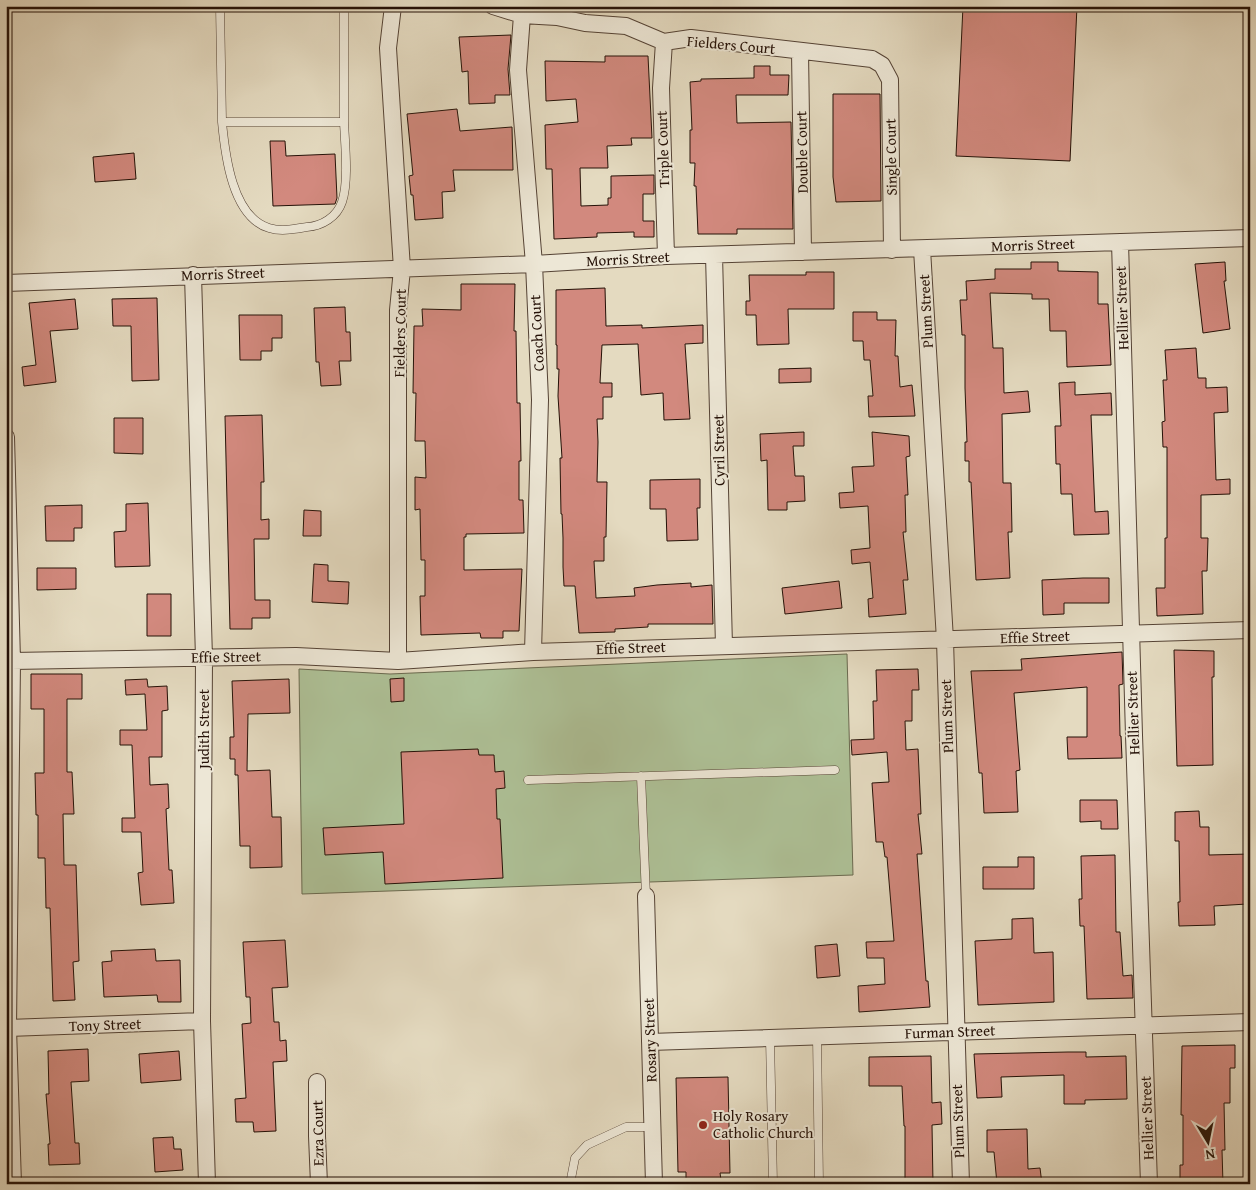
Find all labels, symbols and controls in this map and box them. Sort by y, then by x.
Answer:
street label: Fielders Court [686,30,777,59]
street label: Triple Court [651,110,674,188]
street label: Double Court [790,110,813,193]
street label: Single Court [879,117,902,196]
street label: Morris Street [991,233,1076,256]
street label: Morris Street [586,246,671,271]
street label: Morris Street [181,262,266,285]
street label: Hellier Street [1110,265,1133,350]
street label: Plum Street [913,273,938,348]
street label: Fielders Court [388,288,411,378]
street label: Coach Court [524,294,549,372]
street label: Cyril Street [707,413,730,486]
street label: Effie Street [1000,625,1071,648]
street label: Effie Street [596,636,667,659]
street label: Effie Street [191,645,262,668]
street label: Hellier Street [1121,670,1144,755]
street label: Plum Street [935,678,958,753]
street label: Judith Street [193,688,214,771]
street label: Rosary Street [638,997,661,1082]
street label: Tony Street [68,1013,142,1036]
street label: Furman Street [904,1019,996,1044]
street label: Hellier Street [1135,1075,1158,1160]
street label: Plum Street [946,1083,969,1158]
street label: Ezra Court [306,1099,329,1166]
place label: Holy Rosary Catholic Church [713,1105,814,1143]
north arrow [1184,1118,1234,1168]
marker: Holy Rosary Catholic Church [697,1119,709,1131]
text: N [1203,1144,1217,1166]

